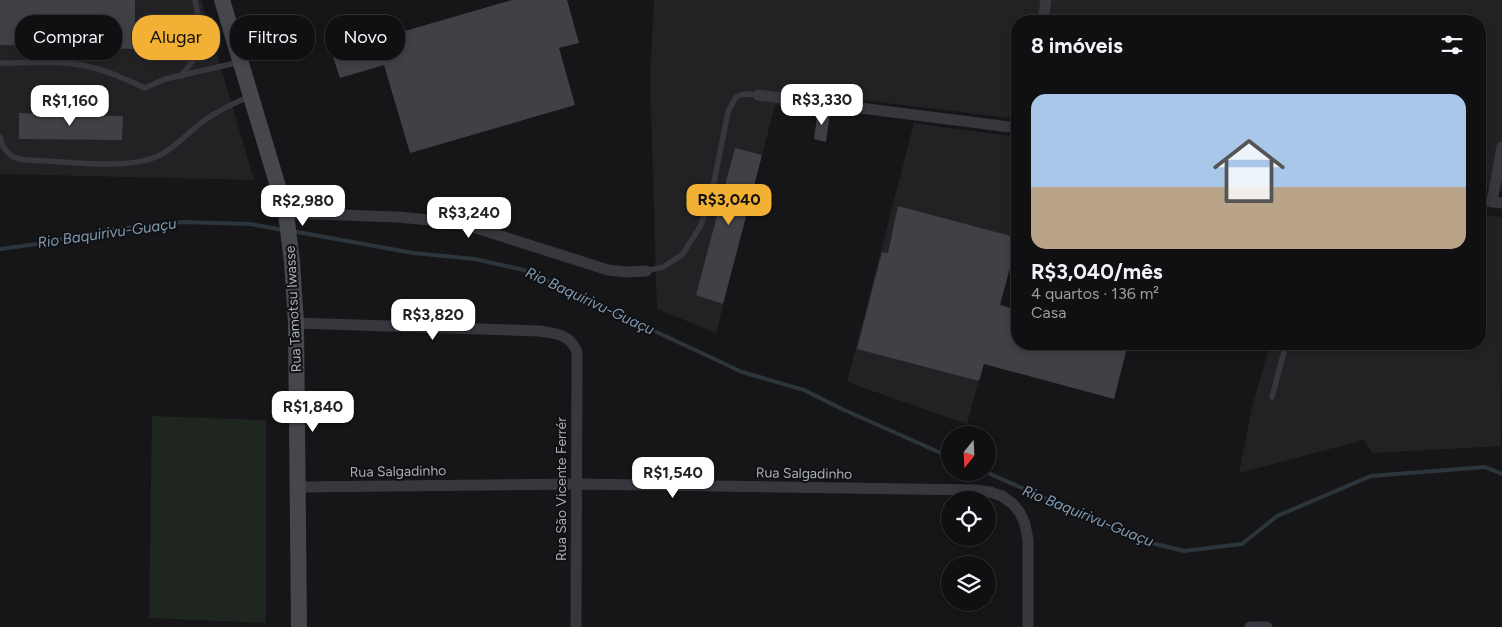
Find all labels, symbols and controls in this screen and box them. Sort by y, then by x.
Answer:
chip: Comprar [15,15,122,60]
chip: Alugar [132,15,220,60]
chip: Filtros [230,15,315,60]
chip: Novo [325,15,405,60]
icon: filters [1438,31,1466,59]
text: 8 imóveis [1031,33,1123,58]
pin: R$1,160 [24,84,116,127]
pin: R$3,330 [776,84,868,126]
text: R$3,330 [792,90,852,109]
text: R$1,160 [42,91,98,110]
icon: home [1204,126,1294,216]
pin: R$2,980 [257,184,349,227]
pin: R$3,040 [683,184,775,226]
text: R$3,040 [697,190,761,209]
text: R$2,980 [272,191,334,210]
pin: R$3,240 [423,196,515,239]
text: R$3,240 [438,203,500,222]
water label: Rio Baquirivu-Guaçu [36,214,178,252]
street label: Rua Tamotsu Iwasse [282,245,305,373]
text: R$3,040/mês [1031,259,1163,284]
water label: Rio Baquirivu-Guaçu [523,263,657,339]
text: 4 quartos · 136 m² [1031,284,1159,303]
pin: R$3,820 [387,298,479,341]
text: Casa [1031,303,1066,322]
text: R$3,820 [402,305,464,324]
pin: R$1,840 [267,390,359,433]
text: R$1,840 [283,397,343,416]
street label: Rua São Vicente Ferrér [553,417,570,561]
north arrow [941,426,996,481]
map controls [941,426,996,611]
pin: R$1,540 [627,456,719,499]
street label: Rua Salgadinho [350,462,446,481]
text: R$1,540 [643,463,703,482]
street label: Rua Salgadinho [756,464,852,483]
water label: Rio Baquirivu-Guaçu [1020,481,1156,551]
button: locate [941,491,996,546]
button: layers [941,556,996,611]

